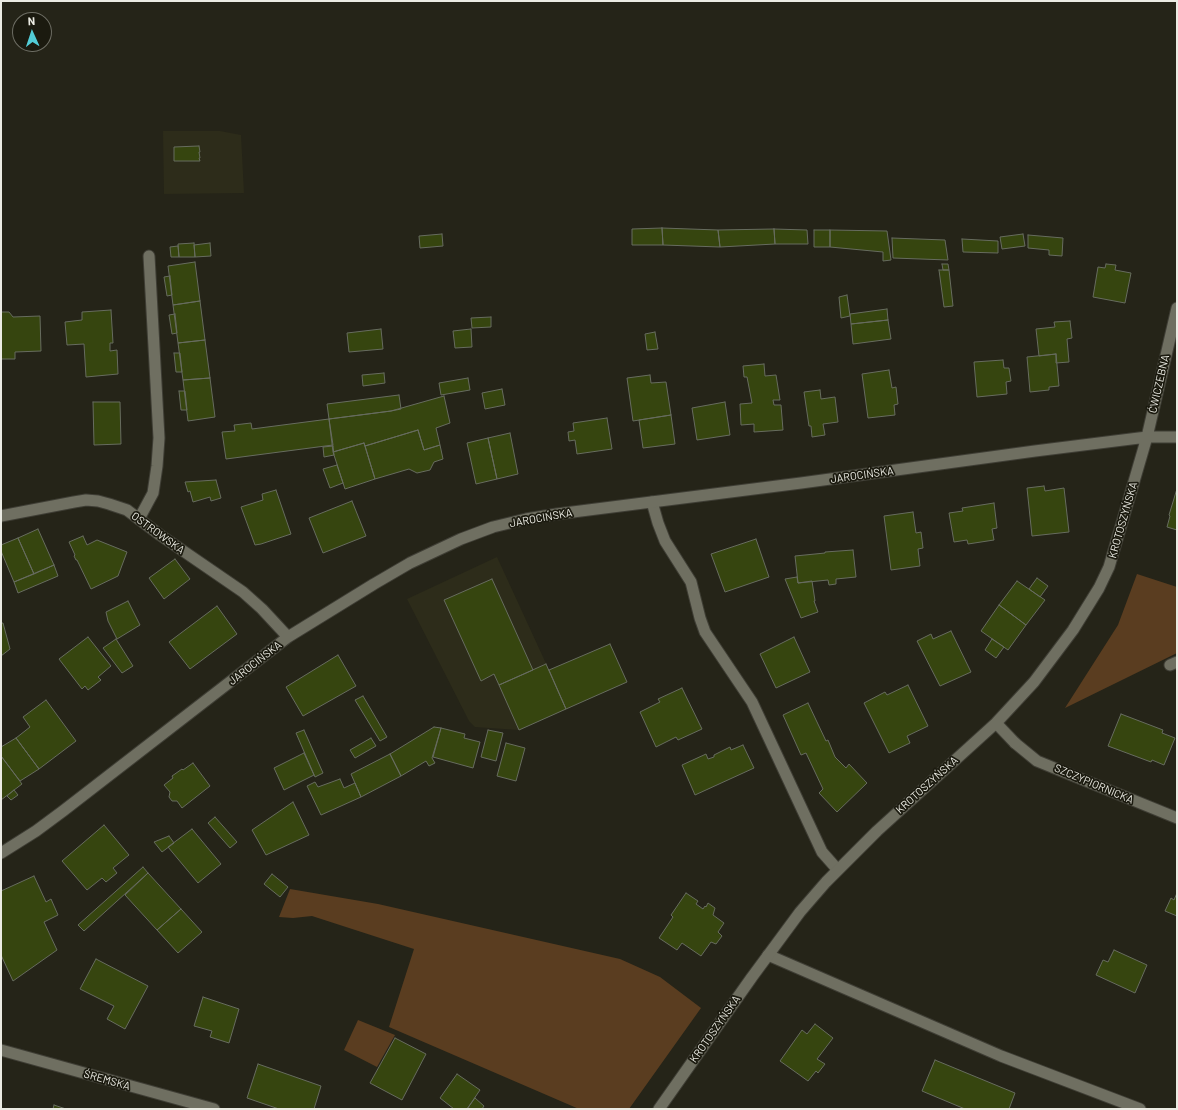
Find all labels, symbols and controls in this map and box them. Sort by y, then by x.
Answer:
north arrow [12,12,52,52]
text: N [27,14,35,27]
street label: ĆWICZEBNA [1146,354,1172,414]
street label: JAROCIŃSKA [830,464,894,486]
street label: KROTOSZYŃSKA [1106,480,1140,560]
street label: JAROCIŃSKA [509,506,573,530]
street label: OSTROWSKA [129,509,187,557]
street label: JAROCIŃSKA [226,638,284,688]
street label: KROTOSZYŃSKA [893,754,961,816]
street label: SZCZYPIORNICKA [1052,761,1136,807]
street label: KROTOSZYŃSKA [687,993,743,1065]
street label: ŚREMSKA [82,1067,132,1093]

